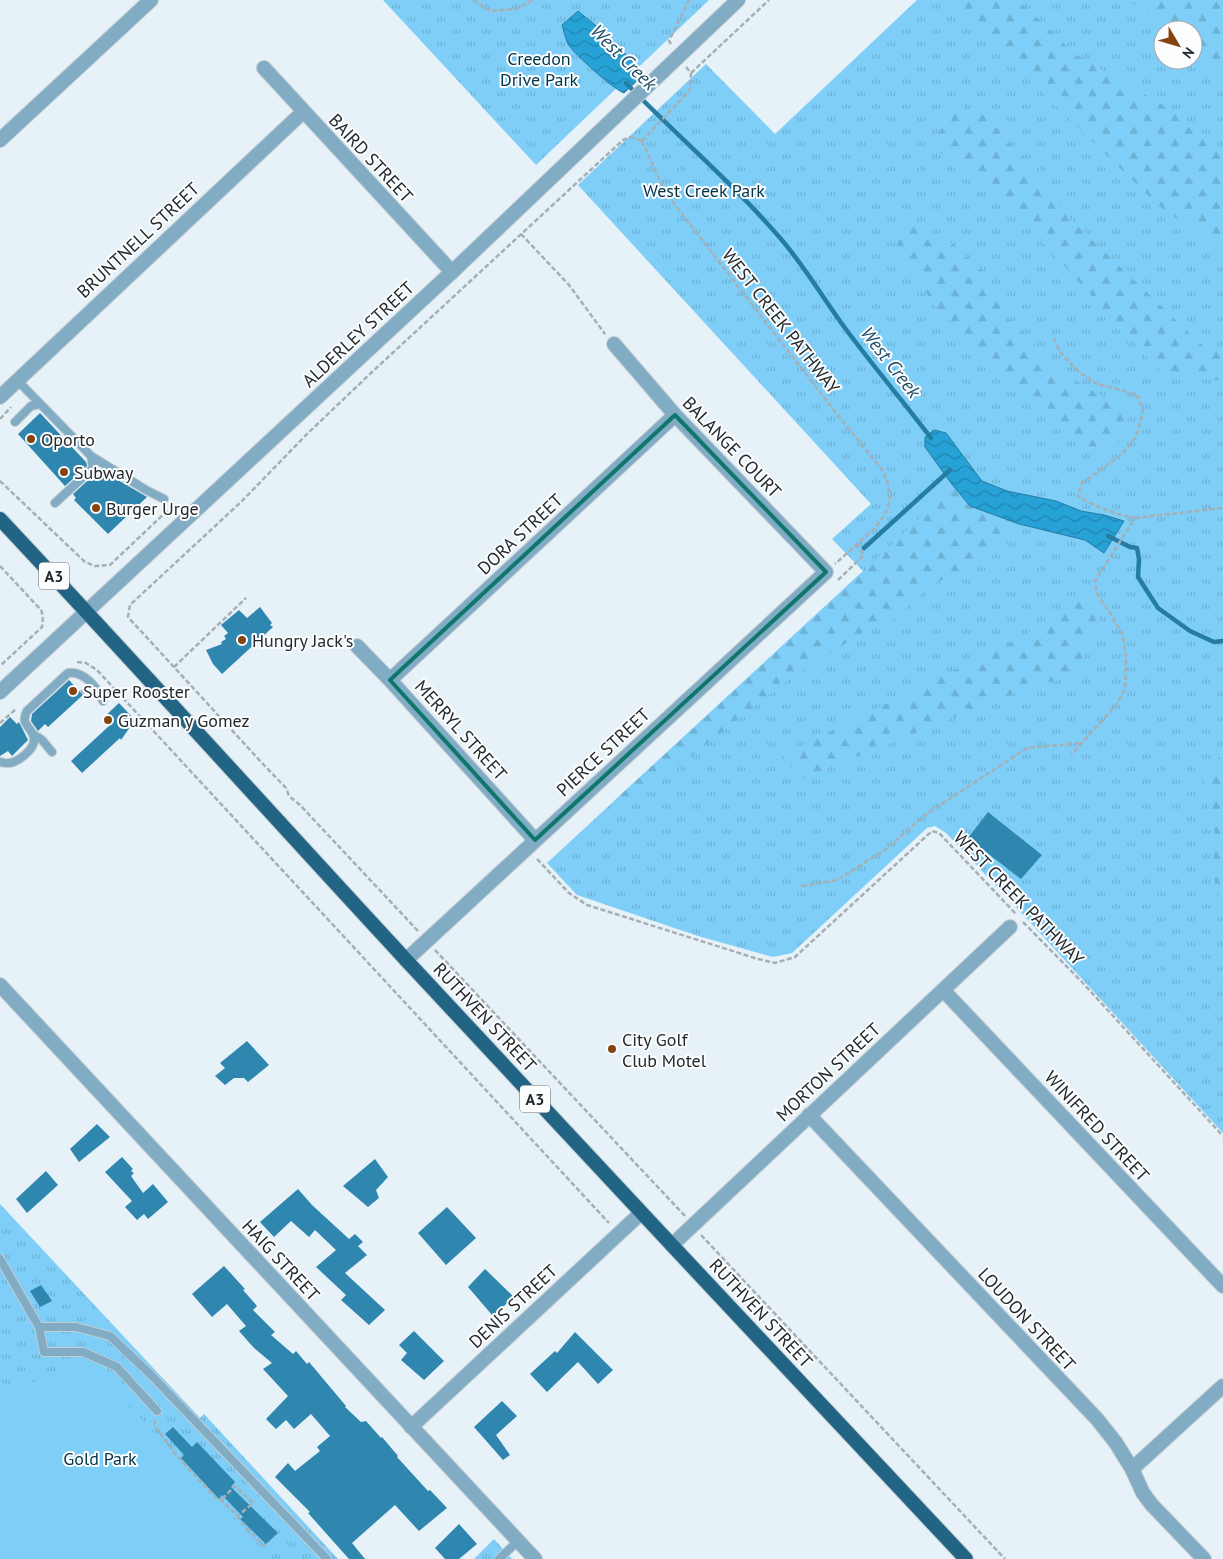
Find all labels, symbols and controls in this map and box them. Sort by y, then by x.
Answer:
water label: West Creek [586,19,663,96]
north arrow [1153,20,1203,70]
text: N [1178,44,1198,62]
park label: Creedon Drive Park [500,47,578,91]
street label: BAIRD STREET [324,109,418,207]
street label: BRUNTNELL STREET [72,177,204,303]
park label: West Creek Park [643,179,765,202]
street label: WEST CREEK PATHWAY [717,244,845,398]
street label: ALDERLEY STREET [297,276,419,392]
water label: West Creek [856,322,927,404]
street label: BALANGE COURT [678,392,786,502]
place label: Oporto [41,428,95,451]
marker: Oporto [25,433,37,445]
place label: Subway [74,461,134,484]
marker: Subway [58,466,70,478]
street label: DORA STREET [472,489,568,579]
place label: Burger Urge [106,497,199,520]
marker: Burger Urge [90,502,102,514]
road number: A3 [39,562,69,590]
place label: Hungry Jack's [252,629,353,652]
marker: Hungry Jack's [236,634,248,646]
street label: MERRYL STREET [410,675,512,785]
place label: Super Rooster [83,680,190,703]
marker: Super Rooster [67,685,79,697]
street label: PIERCE STREET [552,703,654,801]
place label: Guzman y Gomez [118,709,250,732]
marker: Guzman y Gomez [102,714,114,726]
street label: WEST CREEK PATHWAY [949,826,1089,970]
street label: RUTHVEN STREET [429,958,541,1076]
street label: MORTON STREET [771,1018,885,1126]
place label: City Golf Club Motel [622,1028,707,1072]
marker: City Golf Club Motel [606,1043,618,1055]
street label: WINIFRED STREET [1040,1066,1154,1186]
road number: A3 [520,1086,550,1112]
street label: HAIG STREET [237,1214,325,1306]
street label: RUTHVEN STREET [705,1254,817,1372]
street label: DENIS STREET [464,1259,562,1353]
street label: LOUDON STREET [973,1263,1081,1375]
park label: Gold Park [63,1447,137,1470]

